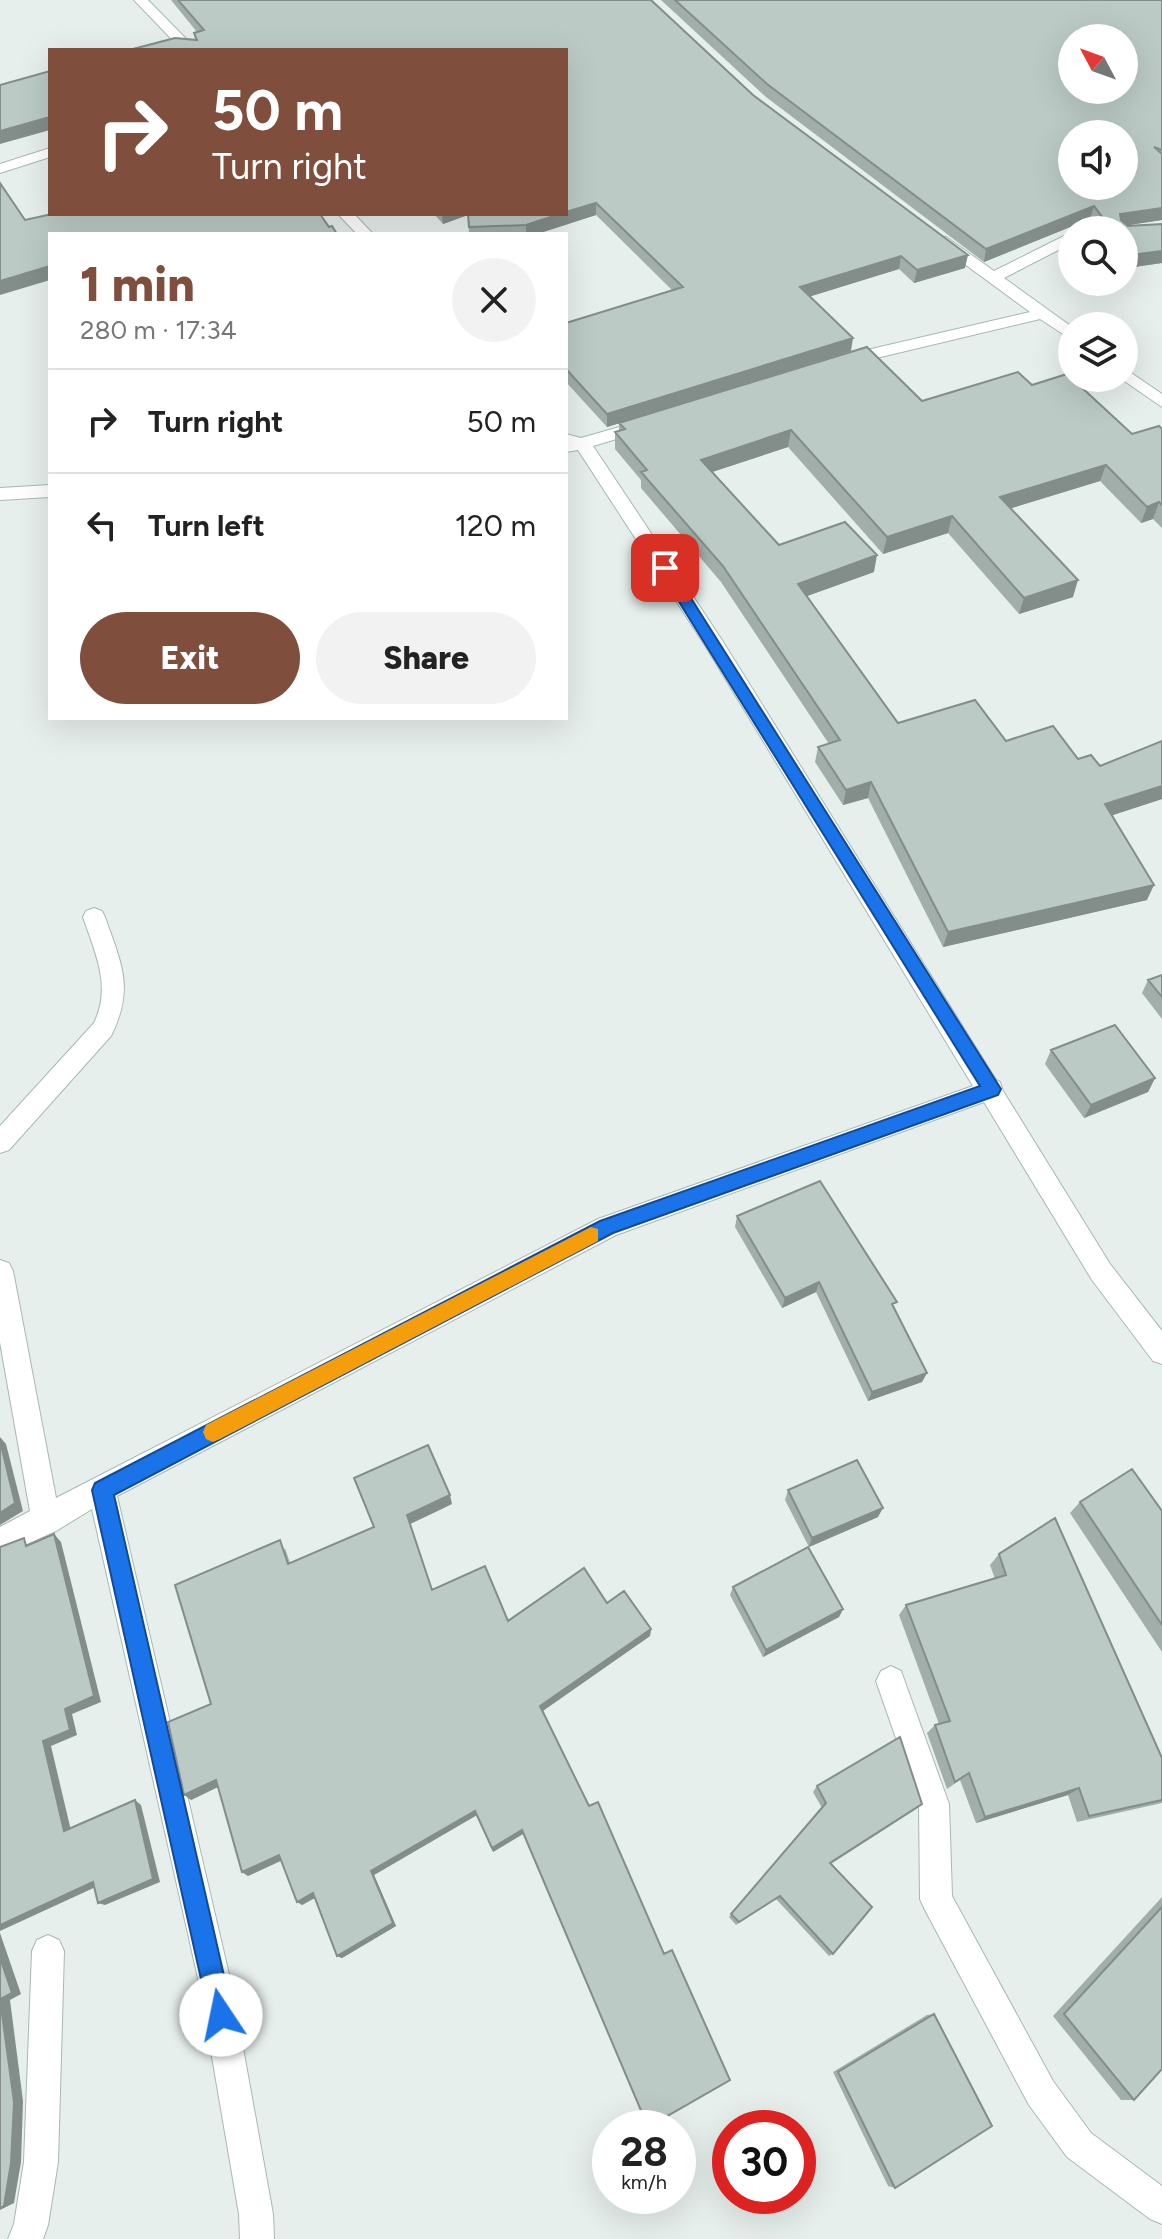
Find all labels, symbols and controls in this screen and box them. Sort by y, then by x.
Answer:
north arrow [1058,24,1138,104]
map controls [1058,24,1138,392]
text: 50 m [212,77,343,144]
icon: right [80,80,184,184]
button: sound [1058,120,1138,200]
text: Turn right [212,145,367,188]
button: search [1058,216,1138,296]
text: 1 min [80,255,195,313]
button: close [452,258,536,342]
button: layers [1058,312,1138,392]
text: 280 m · 17:34 [80,314,237,346]
icon: right [80,399,124,443]
text: Turn right [148,403,283,440]
text: 50 m [467,403,536,440]
icon: left [80,503,124,547]
text: Turn left [148,507,265,544]
text: 120 m [455,507,536,544]
pin [631,534,699,602]
icon: arrive [643,546,687,590]
button: Exit [80,612,300,704]
button: Share [316,612,536,704]
position arrow [179,1973,263,2057]
speed limit sign: 30 [712,2110,816,2214]
text: 28 [620,2128,668,2176]
text: km/h [621,2170,667,2194]

